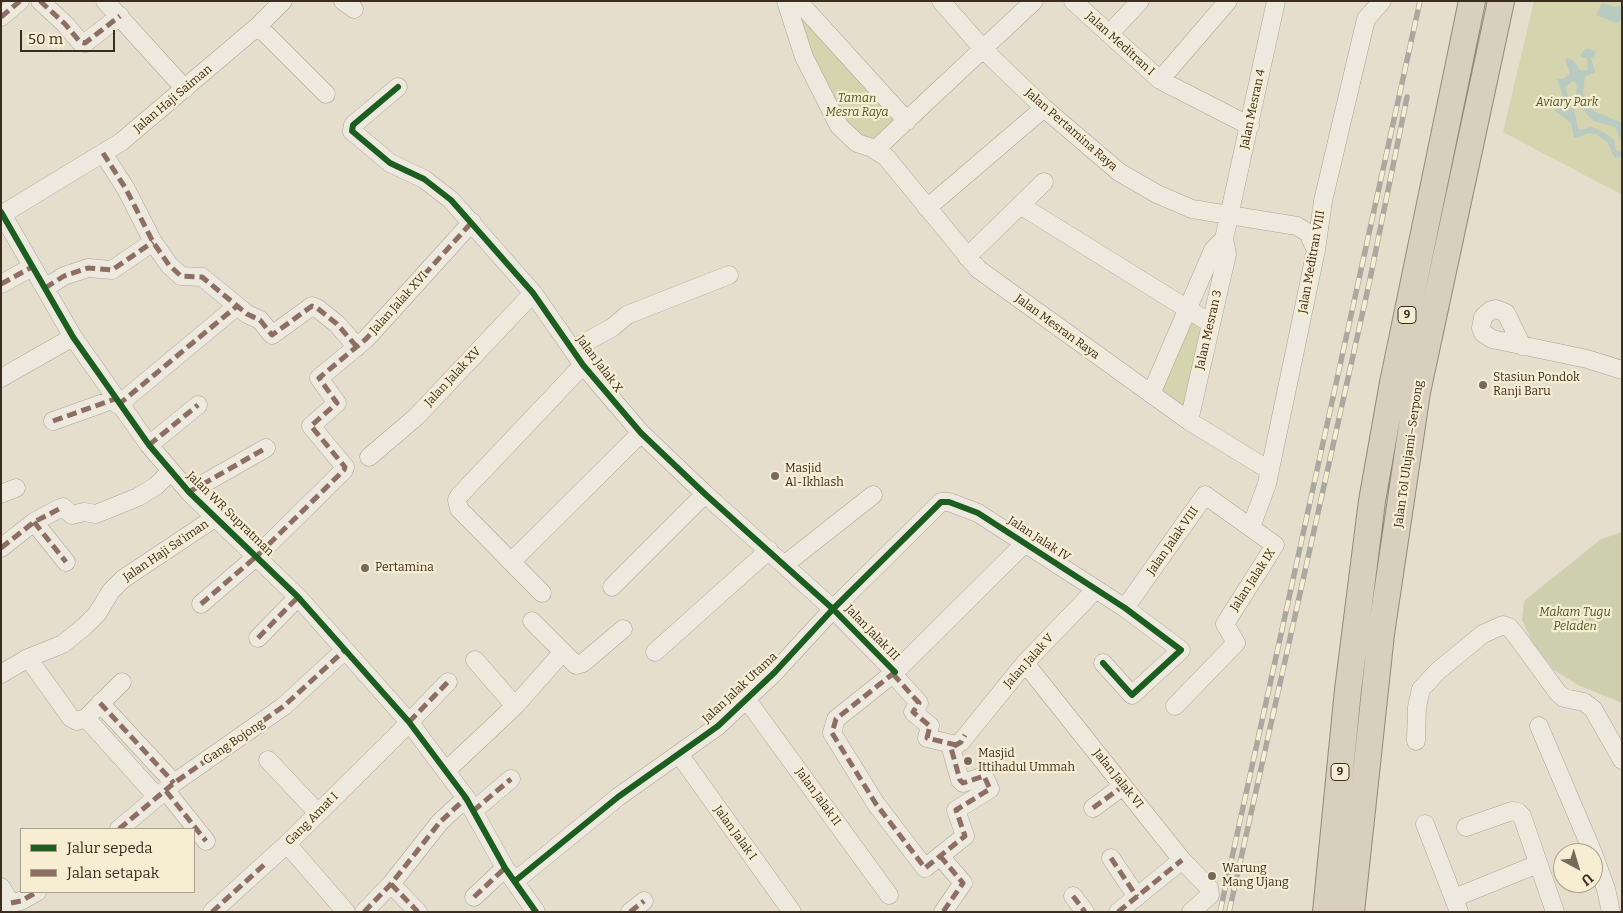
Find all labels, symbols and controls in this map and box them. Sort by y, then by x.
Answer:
street label: Jalan Meditran I [1083,9,1157,79]
scale bar [22,20,118,52]
text: 50 m [28,30,63,48]
street label: Jalan Haji Saiman [131,62,215,136]
street label: Jalan Mesran 4 [1237,68,1269,150]
street label: Jalan Pertamina Raya [1022,86,1120,174]
park label: Taman Mesra Raya [826,92,888,120]
park label: Aviary Park [1536,96,1598,110]
street label: Jalan Meditran VIII [1296,209,1328,315]
street label: Jalan Jalak XVI [367,269,431,337]
street label: Jalan Mesran 3 [1193,289,1225,371]
street label: Jalan Mesran Raya [1012,291,1102,363]
road number: 9 [1398,306,1416,324]
street label: Jalan Jalak X [573,333,625,395]
street label: Jalan Jalak XV [422,344,484,410]
place label: Stasiun Pondok Ranji Baru [1493,371,1580,399]
street label: Jalan Tol Ulujami–Serpong [1392,379,1426,529]
marker: Stasiun Pondok Ranji Baru [1477,379,1489,391]
place label: Masjid Al-Ikhlash [785,462,844,490]
street label: Jalan WR Supratman [183,469,277,559]
marker: Masjid Al-Ikhlash [769,470,781,482]
street label: Jalan Jalak VIII [1144,504,1202,578]
street label: Jalan Jalak IV [1005,513,1073,565]
street label: Jalan Haji Sa'iman [120,517,212,585]
street label: Jalan Jalak IX [1227,546,1279,614]
place label: Pertamina [375,561,434,575]
marker: Pertamina [359,562,371,574]
street label: Jalan Jalak III [842,602,902,664]
park label: Makam Tugu Peladen [1539,606,1611,634]
street label: Jalan Jalak V [1001,631,1057,691]
street label: Jalan Jalak Utama [700,650,780,726]
street label: Gang Bojong [201,716,267,768]
place label: Masjid Ittihadul Ummah [978,747,1075,775]
street label: Jalan Jalak VI [1090,747,1146,811]
marker: Masjid Ittihadul Ummah [962,755,974,767]
road number: 9 [1331,764,1349,780]
street label: Jalan Jalak II [792,765,844,829]
street label: Gang Amat I [282,789,342,849]
street label: Jalan Jalak I [710,803,760,863]
legend [20,828,195,893]
text: Jalur sepeda [67,839,153,857]
north arrow [1553,843,1603,893]
place label: Warung Mang Ujang [1222,862,1289,890]
text: Jalan setapak [67,864,159,882]
text: U [1578,869,1597,889]
marker: Warung Mang Ujang [1206,870,1218,882]

